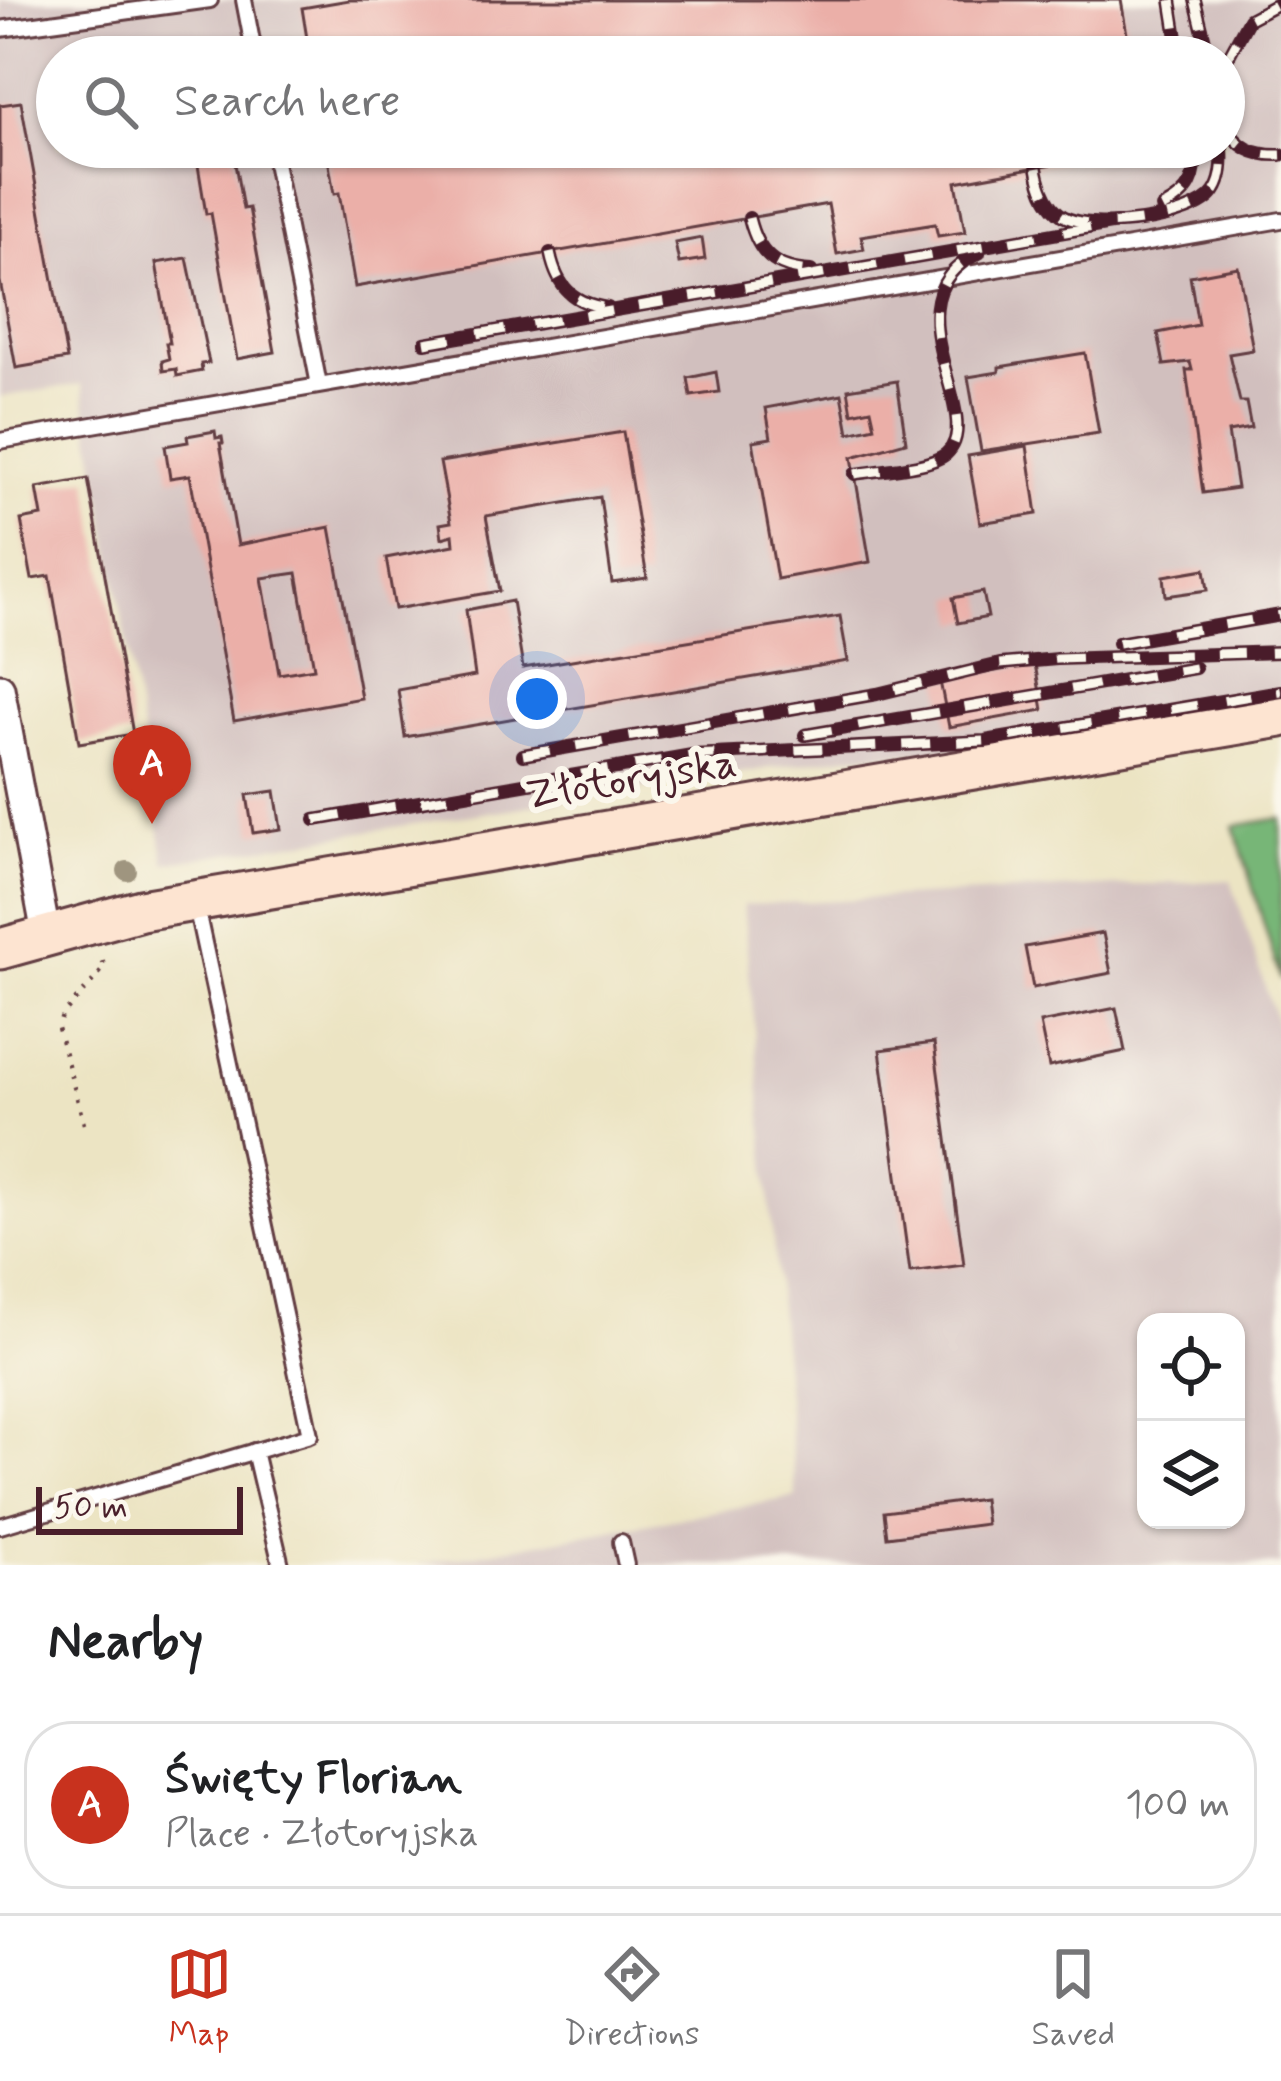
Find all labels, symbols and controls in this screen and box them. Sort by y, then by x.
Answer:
search box [36,36,1245,168]
icon: search [78,69,144,135]
text: Search here [174,73,401,132]
your location [507,669,567,729]
pin: A [113,725,191,824]
street label: Złotoryjska [522,737,741,824]
map controls [1137,1313,1245,1529]
button: locate [1137,1313,1245,1421]
button: layers [1137,1421,1245,1529]
scale bar [36,1481,243,1534]
text: 50 m [54,1486,128,1530]
text: Nearby [48,1610,203,1676]
text: Święty Florian [165,1750,462,1809]
text: A [77,1780,103,1831]
text: 100 m [1125,1780,1230,1831]
text: Place · Złotoryjska [165,1809,478,1860]
tab: Map [166,1941,232,2057]
tab: Directions [564,1941,700,2057]
tab: Saved [1032,1941,1115,2057]

